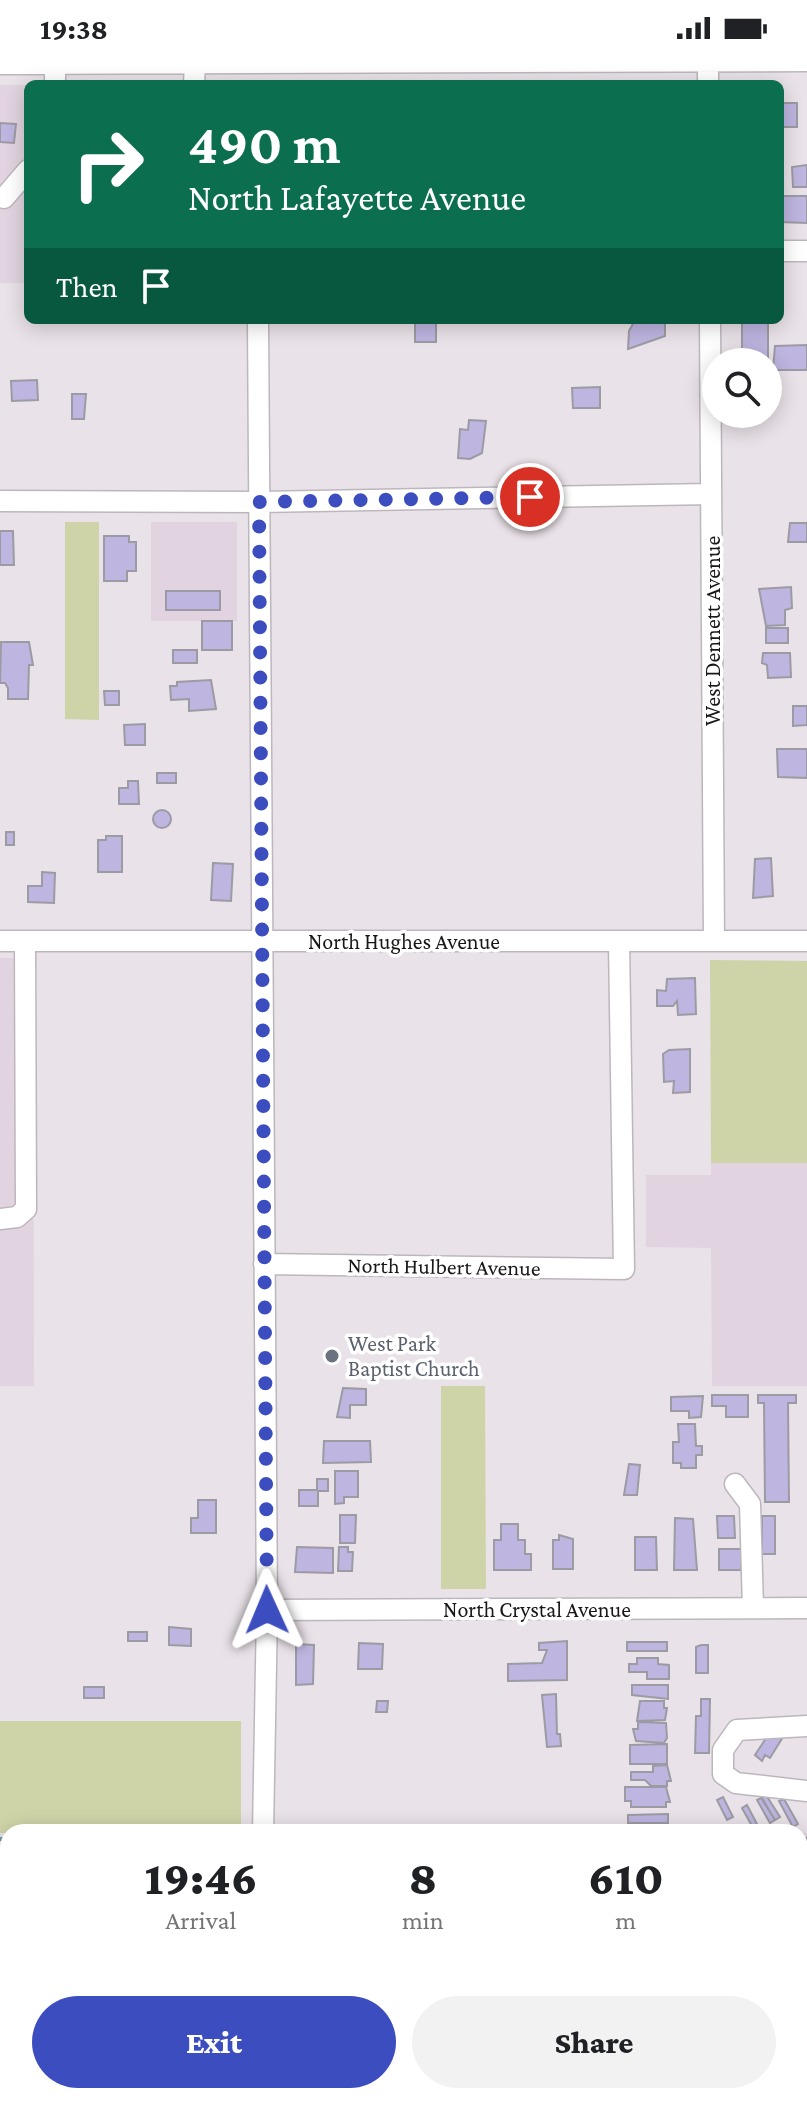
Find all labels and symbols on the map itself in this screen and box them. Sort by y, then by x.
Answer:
pin [496,463,564,531]
street label: West Dennett Avenue [700,536,725,726]
street label: North Hughes Avenue [308,929,500,954]
street label: North Hulbert Avenue [347,1252,541,1281]
place label: West Park Baptist Church [348,1331,480,1381]
marker: West Park Baptist Church [323,1347,341,1365]
position arrow [225,1568,309,1652]
street label: North Crystal Avenue [443,1597,631,1622]

